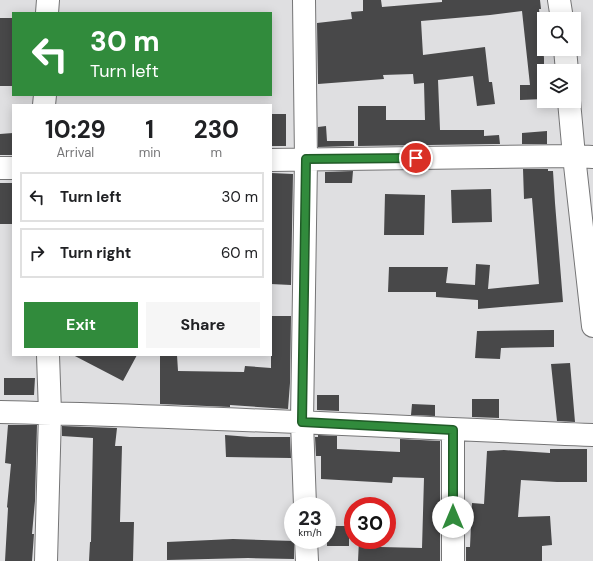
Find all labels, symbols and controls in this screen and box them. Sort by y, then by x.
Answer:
map controls [537,12,581,108]
button: search [537,12,581,56]
text: 30 m [90,23,160,60]
icon: left [24,28,76,80]
text: Turn left [90,59,159,83]
button: layers [537,64,581,108]
text: 10:29 [45,114,106,145]
text: 1 [145,114,154,145]
text: 230 [194,114,239,145]
pin [399,141,433,175]
text: Arrival [56,144,94,161]
text: min [139,144,161,161]
text: m [211,144,222,161]
icon: arrive [405,147,427,169]
icon: left [26,186,48,208]
text: Turn left [60,187,121,207]
text: 30 m [222,187,258,207]
icon: right [26,242,48,264]
text: Turn right [60,243,131,263]
text: 60 m [221,243,258,263]
button: Exit [24,302,138,348]
button: Share [146,302,260,348]
position arrow [432,496,474,538]
speed limit sign: 30 [344,497,396,549]
text: 23 [298,505,322,531]
text: km/h [298,526,322,539]

